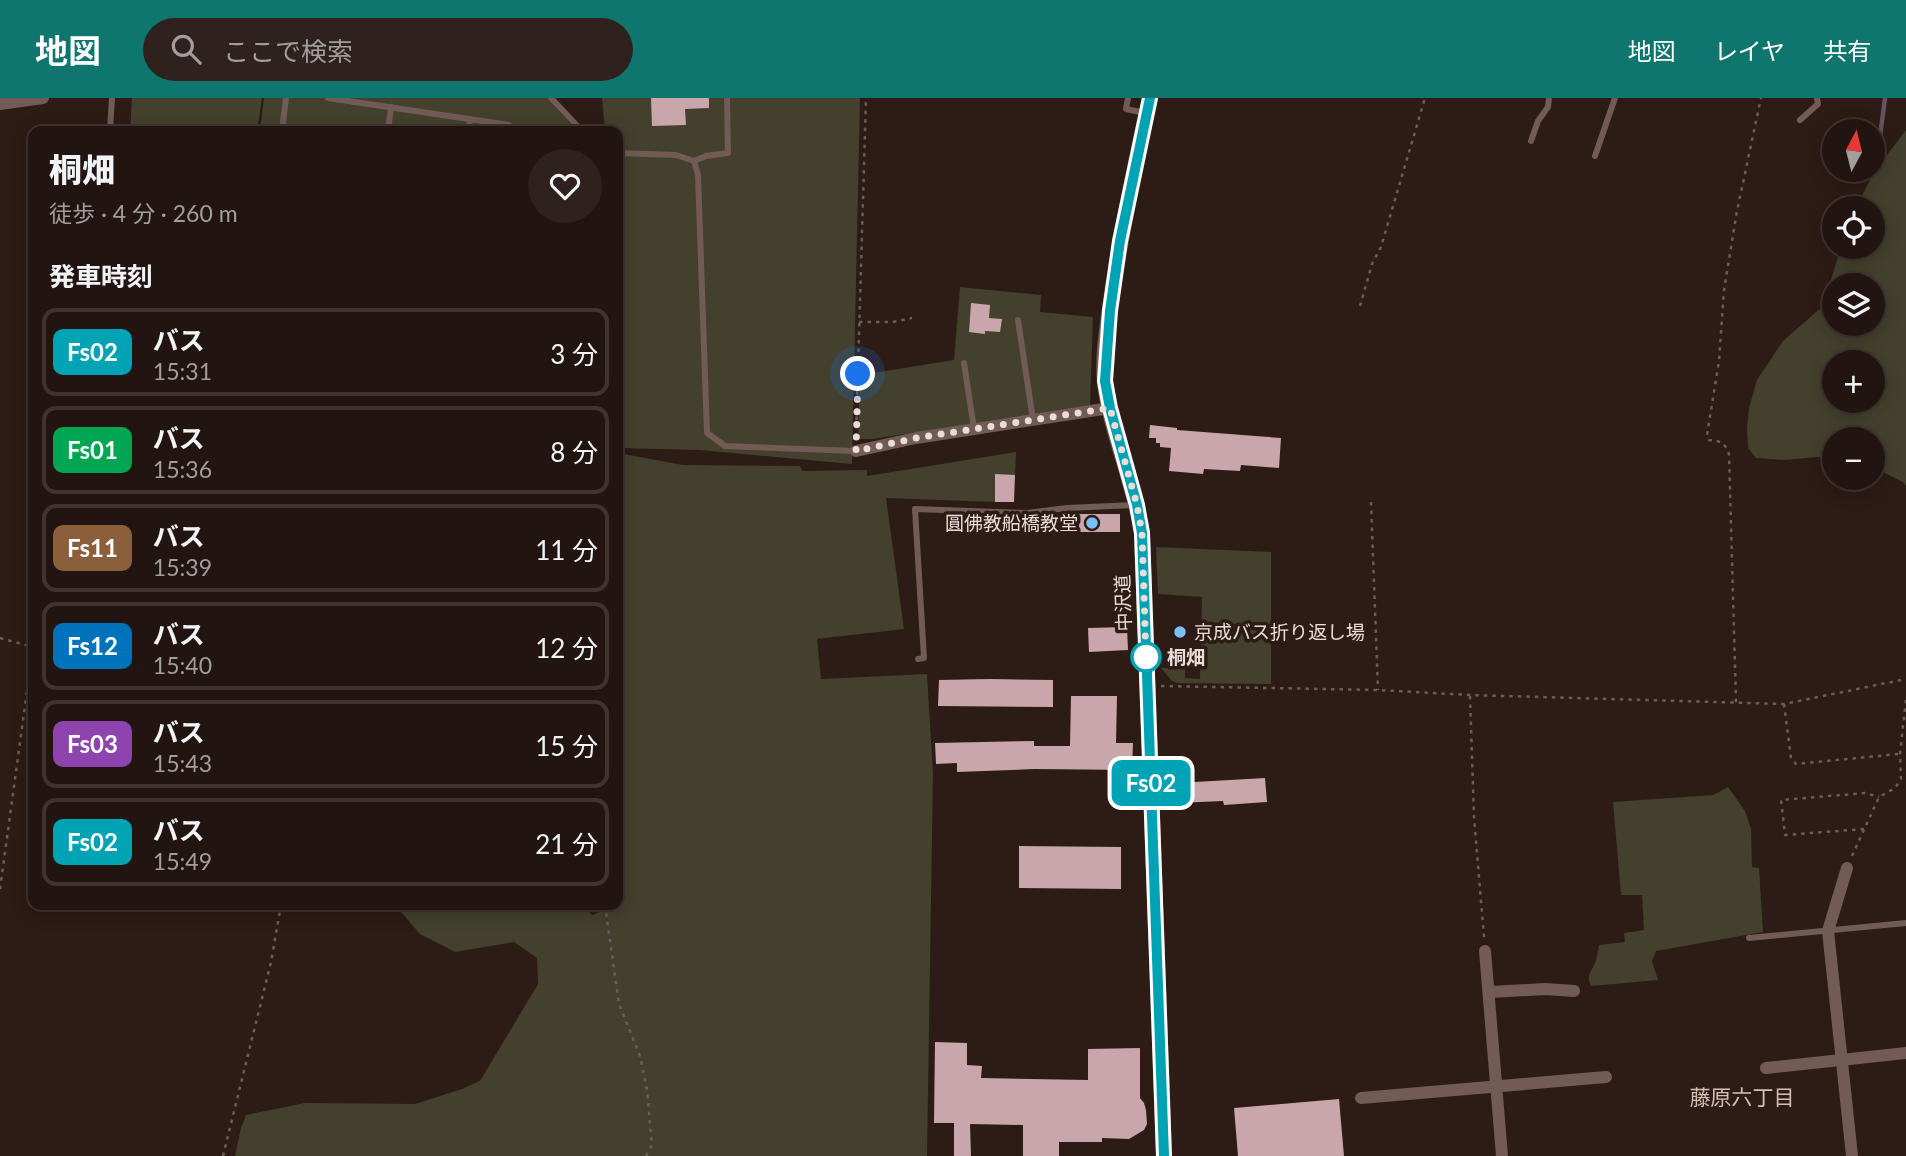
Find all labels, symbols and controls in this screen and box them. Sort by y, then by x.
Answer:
search box [143,18,633,81]
text: 地図 [35,30,101,70]
icon: search [167,30,205,68]
text: ここで検索 [223,35,353,67]
text: 地図 [1628,36,1676,65]
text: レイヤ [1714,36,1785,65]
text: 共有 [1823,36,1871,65]
north arrow [1822,119,1885,182]
map controls [1822,119,1885,490]
text: 桐畑 [49,149,115,189]
button: heart [528,149,602,223]
button: locate [1822,196,1885,259]
text: 徒歩 · 4 分 · 260 m [49,199,238,227]
text: 発車時刻 [49,260,153,292]
button: layers [1822,273,1885,336]
text: バス [153,324,205,356]
text: Fs02 [67,337,118,366]
text: 3 分 [550,338,598,370]
button: + [1822,350,1885,413]
your location [840,356,875,391]
text: 15:31 [153,357,212,385]
text: バス [153,422,205,454]
button: − [1822,427,1885,490]
text: Fs01 [67,435,118,464]
text: 8 分 [550,436,598,468]
text: 15:36 [153,455,212,483]
place label: 圓佛教船橋教堂 [945,511,1078,534]
marker: 圓佛教船橋教堂 [1084,515,1100,531]
text: バス [153,520,205,552]
text: Fs11 [67,533,118,562]
text: 11 分 [535,534,598,566]
text: 15:39 [153,553,212,581]
street label: 中沢道 [1110,574,1135,632]
text: バス [153,618,205,650]
place label: 京成バス折り返し場 [1194,620,1365,643]
marker: 京成バス折り返し場 [1172,624,1188,640]
text: Fs12 [67,631,118,660]
text: 12 分 [535,632,598,664]
marker: 桐畑 [1131,642,1161,672]
place label: 桐畑 [1167,645,1205,668]
text: 15:40 [153,651,212,679]
text: バス [153,716,205,748]
text: Fs03 [67,729,118,758]
text: 15 分 [535,730,598,762]
text: 15:43 [153,749,212,777]
line badge: Fs02 [1102,760,1200,806]
text: Fs02 [1126,768,1176,797]
text: バス [153,814,205,846]
text: Fs02 [67,827,118,856]
text: 21 分 [535,828,598,860]
text: 15:49 [153,847,212,875]
district label: 藤原六丁目 [1690,1084,1795,1109]

